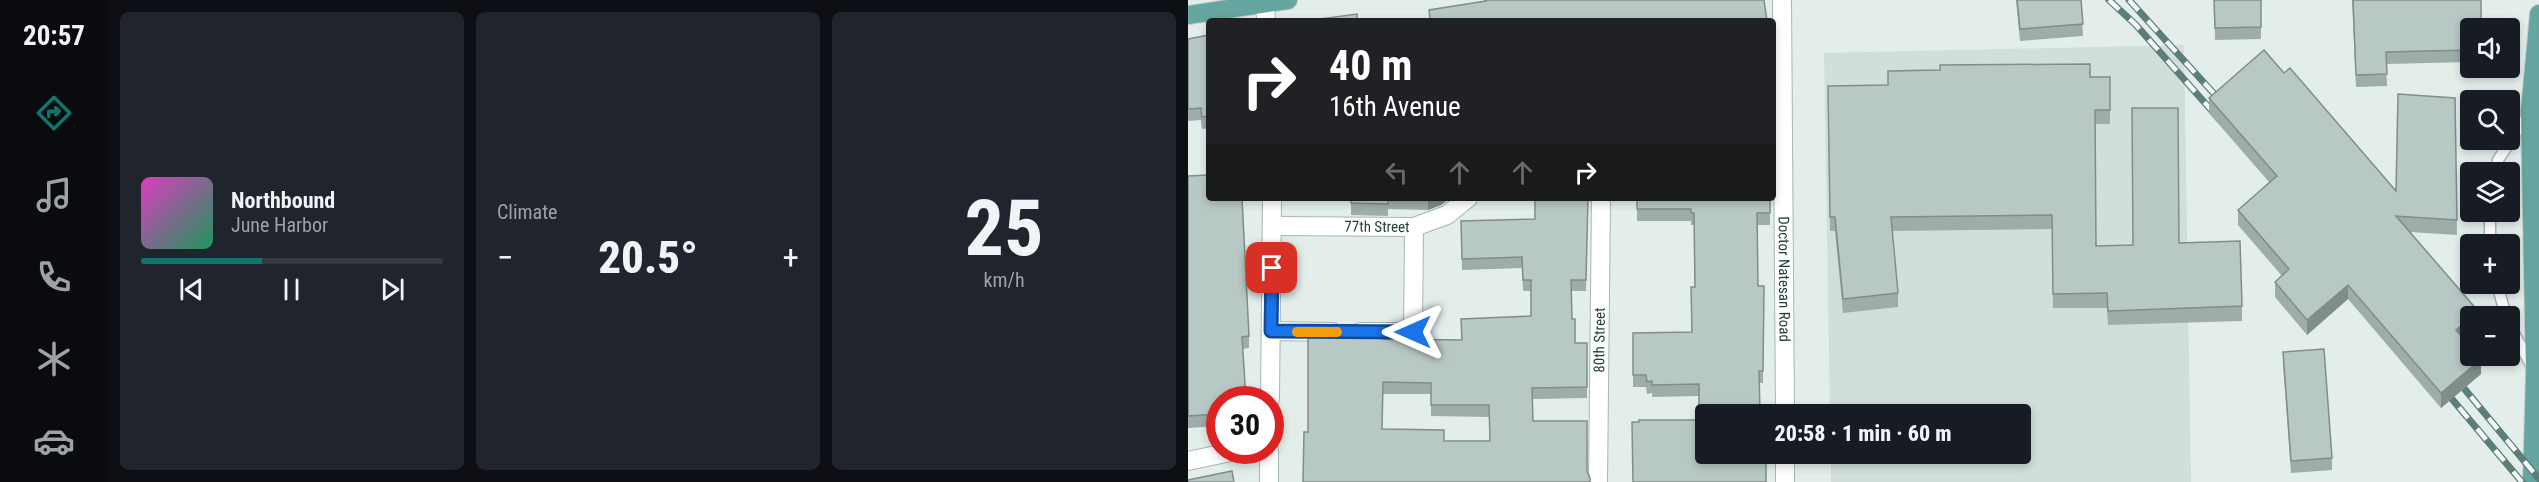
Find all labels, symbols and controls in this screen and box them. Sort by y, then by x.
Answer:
map controls [2460,18,2520,366]
button: sound [2460,18,2520,78]
text: 20:57 [23,20,85,52]
text: 40 m [1329,41,1412,90]
icon: right [1230,42,1308,120]
button: search [2460,90,2520,150]
text: 16th Avenue [1329,91,1461,123]
icon: directions [33,92,75,134]
icon: left [1380,156,1413,189]
icon: ahead [1443,156,1476,189]
icon: ahead [1506,156,1539,189]
icon: right [1569,156,1602,189]
button: layers [2460,162,2520,222]
icon: music [33,174,75,216]
text: 25 [965,183,1043,274]
text: Northbound [231,188,335,213]
text: Climate [497,200,557,224]
text: June Harbor [231,213,328,237]
street label: Doctor Natesan Road [1775,216,1793,342]
street label: 77th Street [1344,218,1410,236]
text: 20.5° [598,231,698,284]
button: + [2460,234,2520,294]
text: − [497,238,514,277]
text: + [783,238,799,277]
pin [1246,242,1297,293]
icon: arrive [1255,251,1288,284]
icon: phone [33,256,75,298]
text: km/h [983,268,1025,292]
icon: previous [175,273,208,306]
icon: pause [275,273,308,306]
icon: next [376,273,409,306]
position arrow [1381,300,1445,364]
button: − [2460,306,2520,366]
street label: 80th Street [1590,307,1609,373]
icon: climate [33,338,75,380]
speed limit sign: 30 [1206,386,1284,464]
icon: car [33,420,75,462]
text: 20:58 · 1 min · 60 m [1775,421,1951,446]

